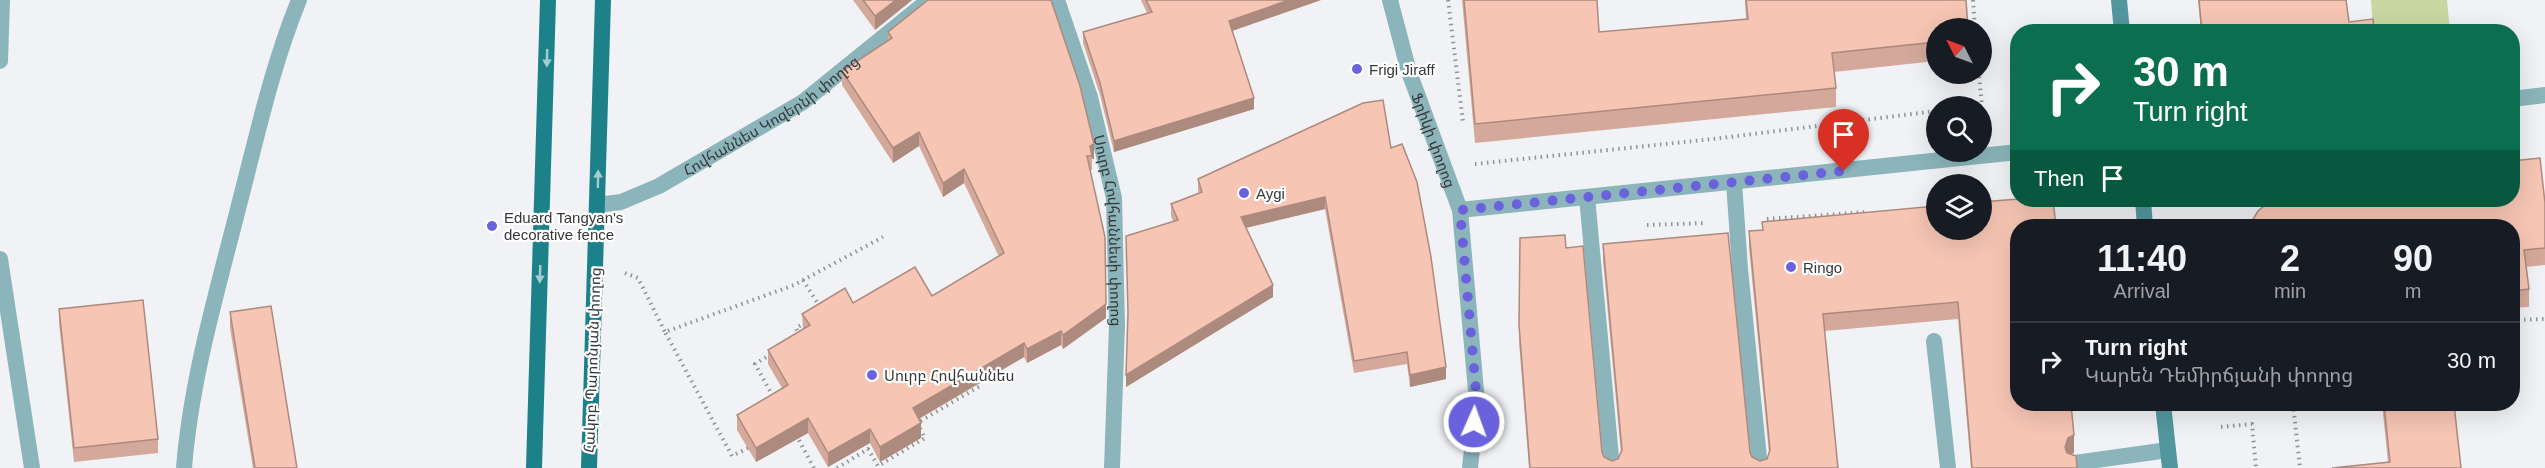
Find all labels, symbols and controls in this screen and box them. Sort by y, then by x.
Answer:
north arrow [1926,18,1992,84]
map controls [1926,18,1992,240]
icon: right [2034,48,2112,126]
text: 30 m [2133,48,2229,95]
one-way arrow [542,49,552,68]
street label: Հովհաննես Կոզերնի փողոց [680,52,863,179]
place label: Frigi Jiraff [1369,61,1435,78]
marker: Frigi Jiraff [1350,62,1364,76]
street label: Ֆրիկի փողոց [1409,90,1459,190]
button: search [1926,96,1992,162]
text: Turn right [2133,97,2248,127]
pin [1818,109,1869,171]
icon: arrive [1827,118,1860,151]
street label: Սուրբ Հովհաննեսի փողոց [1091,133,1126,327]
icon: arrive [2096,162,2129,195]
text: Then [2034,166,2084,191]
one-way arrow [593,169,603,188]
button: layers [1926,174,1992,240]
place label: Aygi [1256,185,1285,202]
marker: Aygi [1237,186,1251,200]
place label: Eduard Tangyan's decorative fence [504,209,623,243]
marker: Eduard Tangyan's decorative fence [485,219,499,233]
text: 11:40 [2097,238,2187,279]
text: 2 [2280,238,2300,279]
text: 90 [2393,238,2433,279]
place label: Ringo [1803,259,1842,276]
marker: Ringo [1784,260,1798,274]
one-way arrow [536,265,545,284]
street label: Հակոբ Պարոնյան փողոց [580,267,605,453]
text: Arrival [2114,280,2170,302]
text: min [2274,280,2306,302]
text: m [2405,280,2421,302]
text: Turn right [2085,335,2187,360]
icon: right [2034,345,2067,378]
text: 30 m [2447,348,2496,373]
text: Կարեն Դեմիրճյանի փողոց [2085,364,2353,386]
place label: Սուրբ Հովհաննես [884,367,1015,385]
marker: Սուրբ Հովհաննես [865,368,879,382]
position arrow [1442,390,1506,454]

